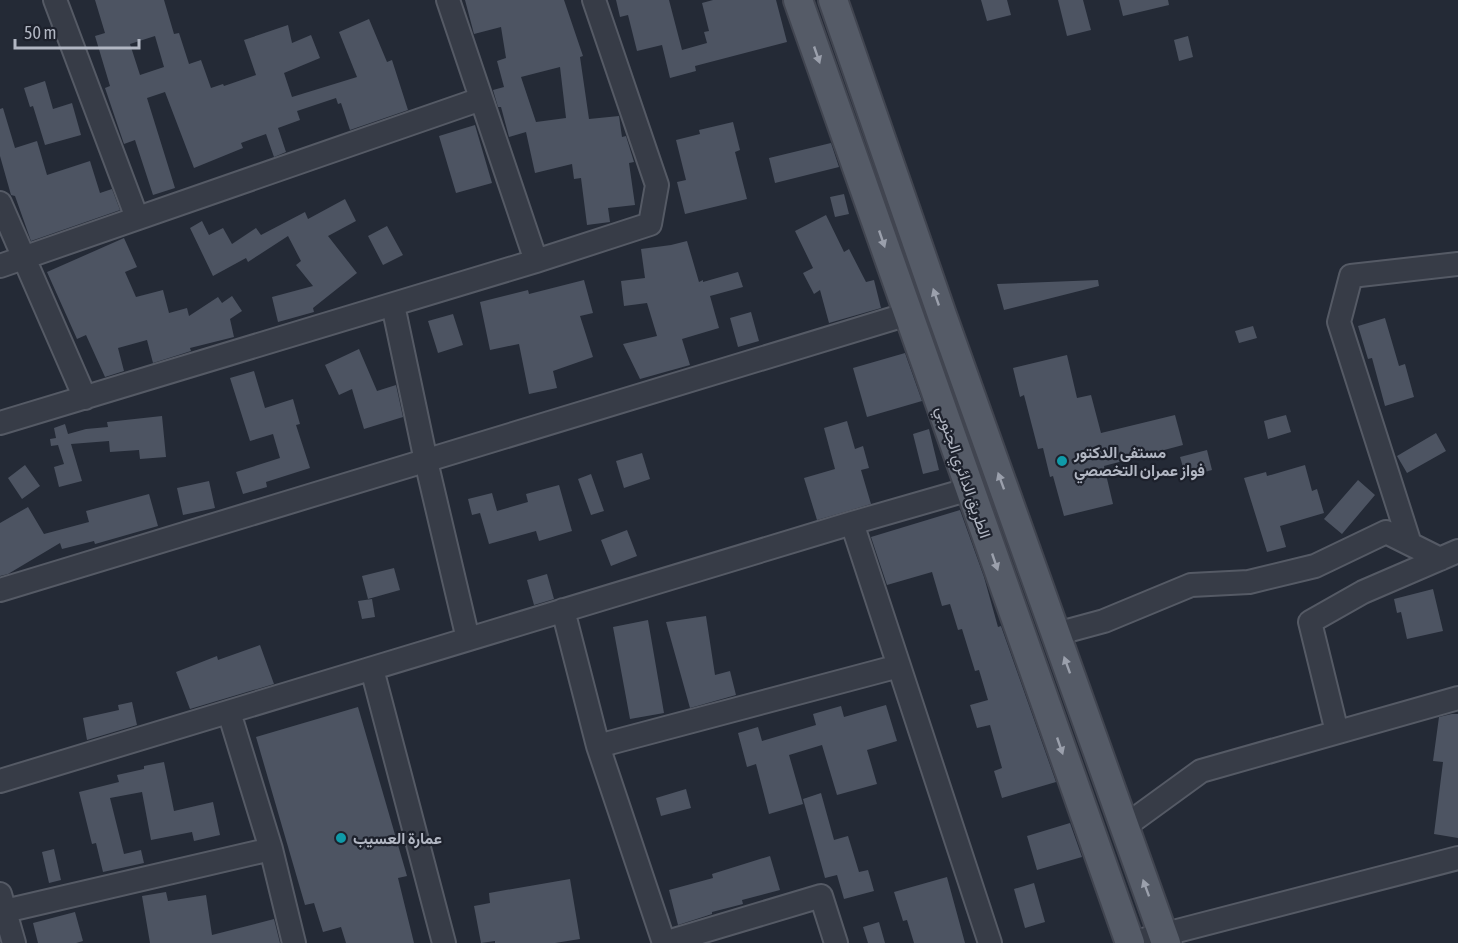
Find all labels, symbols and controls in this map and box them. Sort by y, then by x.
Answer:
scale bar [15,12,140,50]
text: 50 m [24,22,56,43]
one-way arrow [812,46,822,64]
one-way arrow [877,230,887,248]
one-way arrow [931,288,941,306]
street label: الطريق الدائري الجنوبي [928,404,995,542]
place label: مستفى الدكتور فواز عمران التخصصي [1073,443,1205,484]
marker: مستفى الدكتور فواز عمران التخصصي [1055,454,1069,468]
one-way arrow [996,472,1006,490]
one-way arrow [991,553,1001,571]
one-way arrow [1061,655,1071,673]
one-way arrow [1056,737,1066,755]
place label: عمارة العسيب [353,829,442,849]
marker: عمارة العسيب [334,831,348,845]
one-way arrow [1140,879,1150,897]

